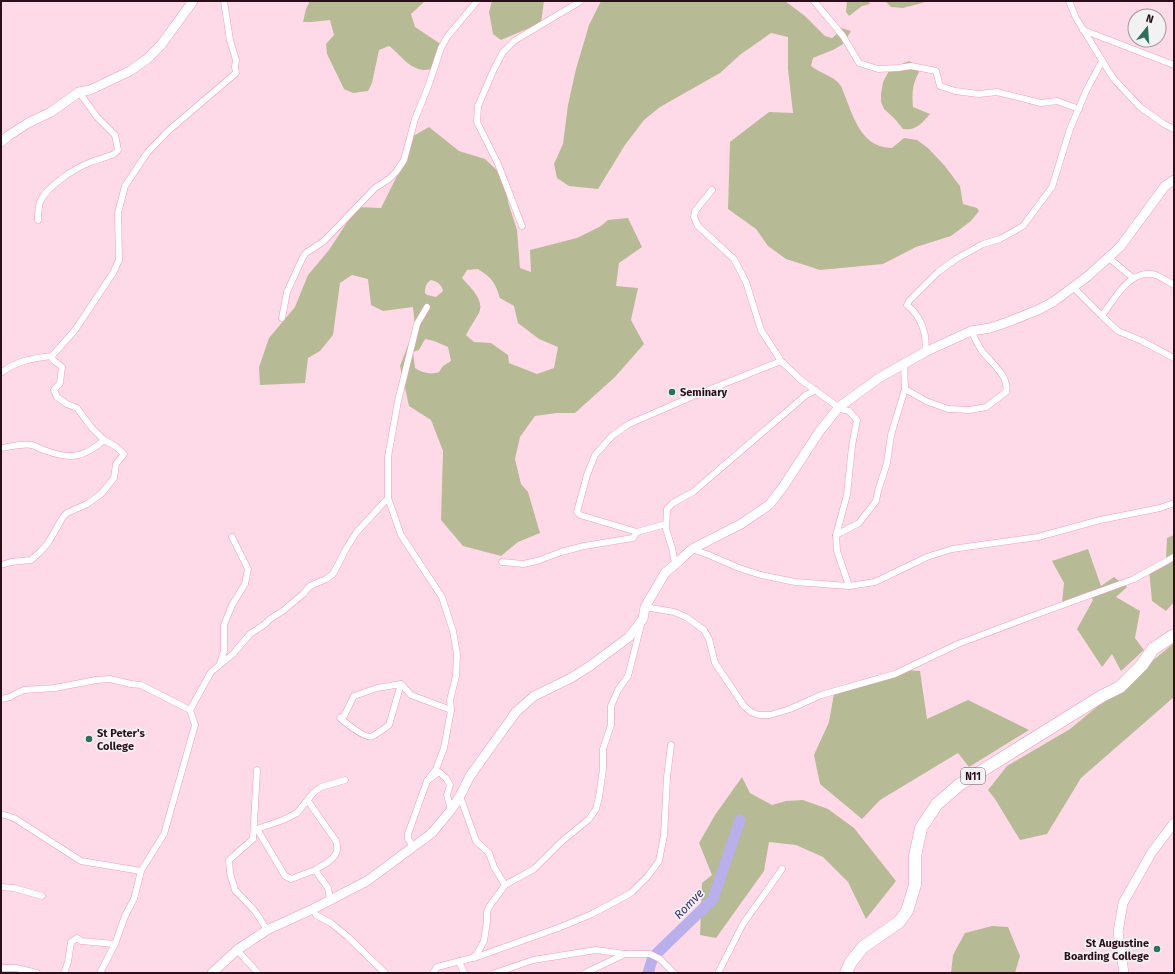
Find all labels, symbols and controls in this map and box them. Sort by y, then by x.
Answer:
north arrow [1127,8,1167,48]
text: N [1144,12,1155,26]
place label: Seminary [680,386,728,399]
marker: Seminary [667,387,677,397]
place label: St Peter's College [97,727,146,753]
marker: St Peter's College [84,734,94,744]
road number: N11 [961,768,985,784]
water label: Romve [671,886,707,922]
place label: St Augustine Boarding College [1064,937,1149,963]
marker: St Augustine Boarding College [1152,944,1162,954]

